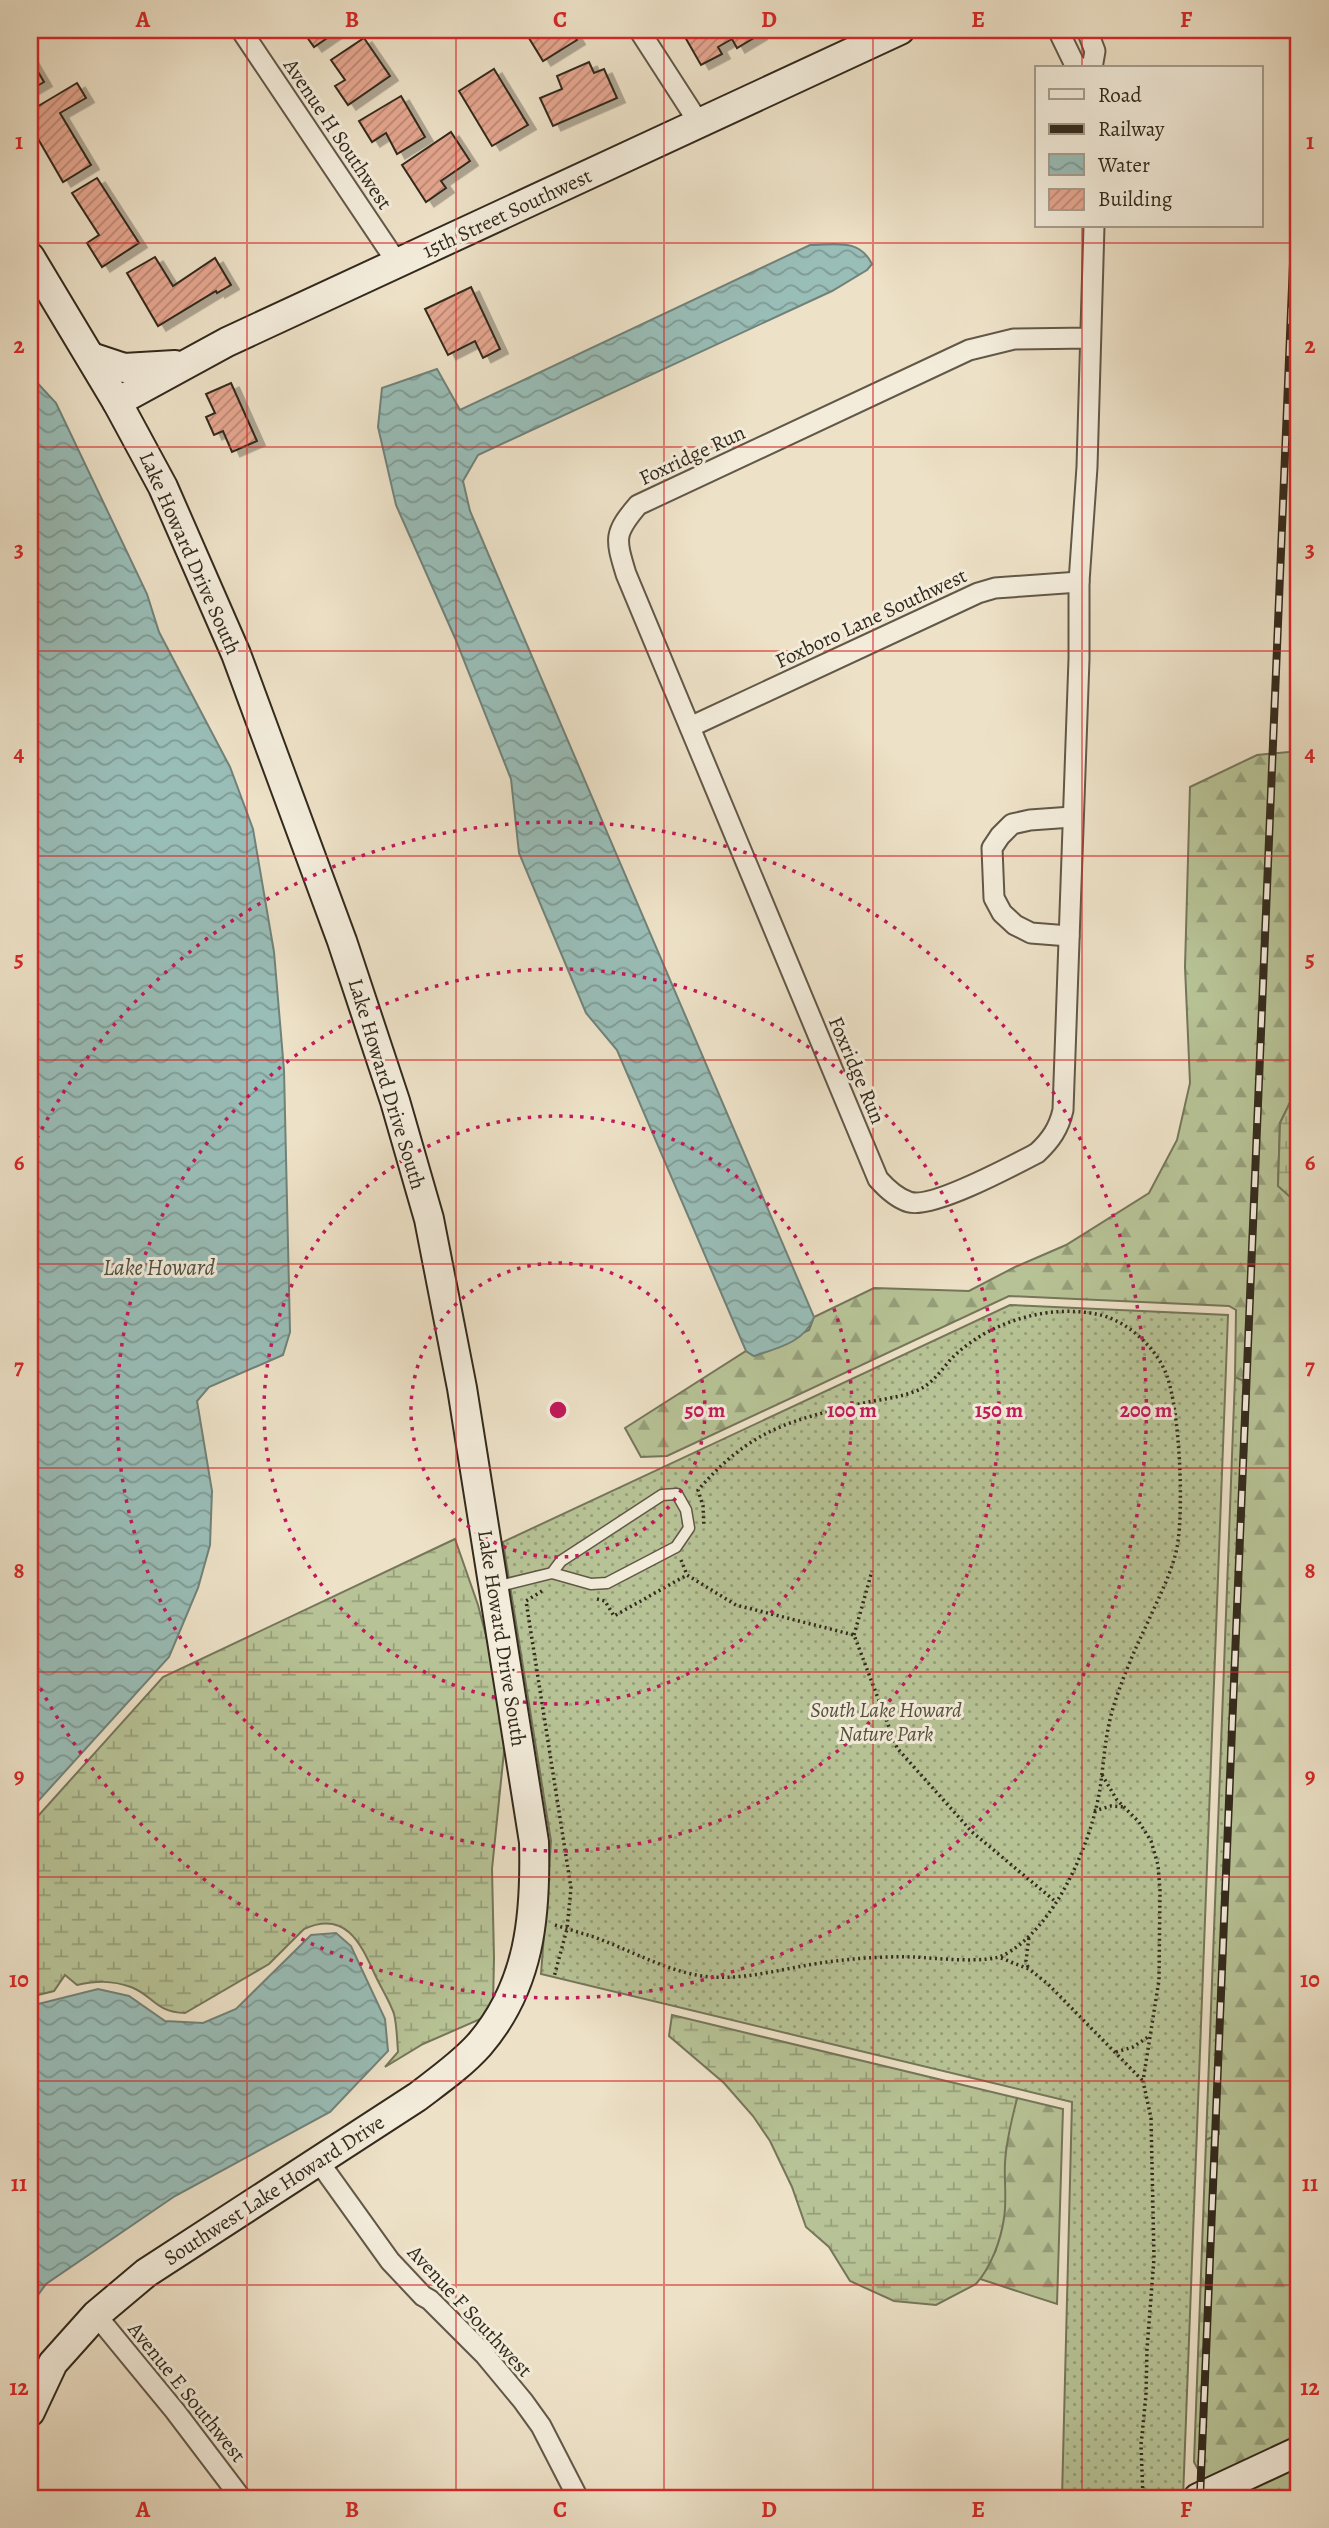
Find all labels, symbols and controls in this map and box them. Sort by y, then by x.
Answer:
text: A [135,4,151,35]
text: B [345,4,359,35]
text: C [553,4,567,35]
text: D [761,4,777,35]
text: E [971,4,985,35]
text: F [1180,4,1193,35]
street label: Avenue H Southwest [277,52,399,215]
legend [1035,66,1262,228]
text: Road [1098,81,1142,109]
text: Railway [1098,115,1165,143]
text: 1 [15,126,23,157]
text: 1 [1306,126,1314,157]
text: Water [1097,151,1150,179]
street label: 15th Street Southwest [418,161,596,265]
text: Building [1098,185,1173,213]
text: 2 [13,330,25,361]
text: 2 [1304,330,1316,361]
street label: Foxridge Run [634,418,750,492]
street label: Lake Howard Drive South [133,447,247,659]
text: 3 [14,534,24,565]
text: 3 [1305,534,1315,565]
street label: Foxboro Lane Southwest [771,561,971,675]
text: 4 [14,738,25,769]
text: 4 [1305,738,1316,769]
text: 5 [14,943,24,974]
text: 5 [1305,943,1315,974]
street label: Lake Howard Drive South [342,975,432,1193]
street label: Foxridge Run [822,1012,892,1128]
text: 6 [14,1147,25,1178]
text: 6 [1305,1147,1316,1178]
water label: Lake Howard [103,1252,215,1283]
text: 7 [14,1351,24,1382]
text: 7 [1305,1351,1315,1382]
text: 50 m [685,1396,726,1424]
text: 100 m [827,1396,877,1424]
text: 150 m [975,1396,1024,1424]
text: 200 m [1120,1396,1173,1424]
centre of rings [546,1398,570,1422]
street label: Lake Howard Drive South [471,1528,533,1748]
text: 8 [13,1555,25,1586]
text: 8 [1304,1555,1316,1586]
park label: South Lake Howard Nature Park [810,1696,962,1748]
text: 9 [14,1760,24,1791]
text: 9 [1305,1760,1315,1791]
text: 10 [9,1964,29,1995]
text: 10 [1300,1964,1320,1995]
street label: Southwest Lake Howard Drive [158,2108,390,2272]
text: 11 [11,2168,27,2199]
text: 11 [1302,2168,1318,2199]
street label: Avenue F Southwest [401,2238,539,2383]
street label: Avenue E Southwest [121,2315,252,2468]
text: 12 [9,2372,29,2403]
text: 12 [1300,2372,1320,2403]
text: A [135,2494,151,2525]
text: B [345,2494,359,2525]
text: C [553,2494,567,2525]
text: D [761,2494,777,2525]
text: E [971,2494,985,2525]
text: F [1180,2494,1193,2525]

